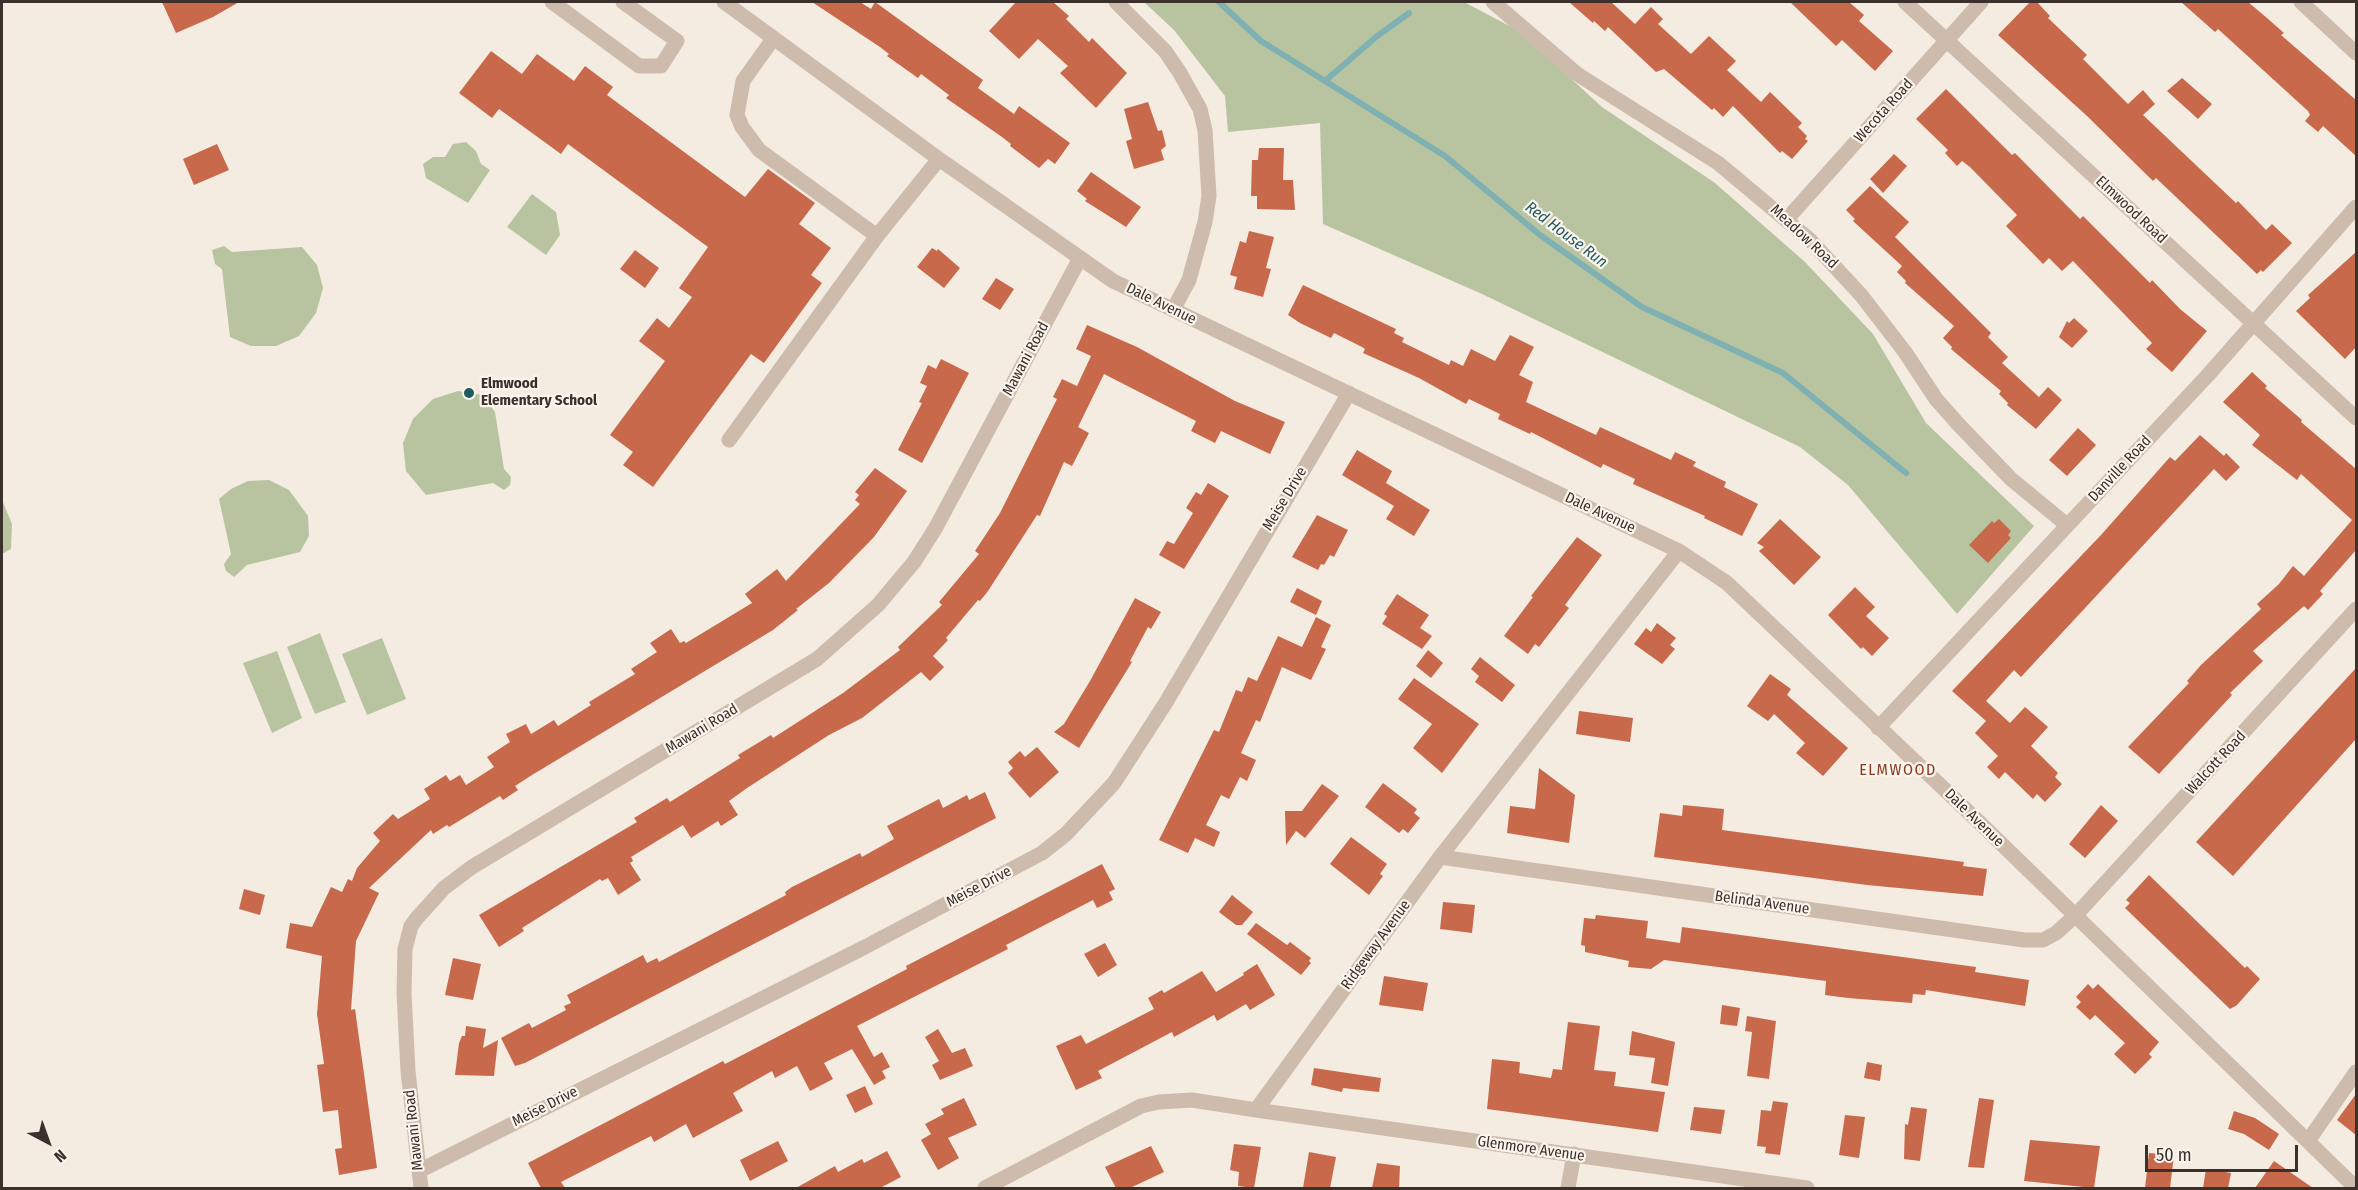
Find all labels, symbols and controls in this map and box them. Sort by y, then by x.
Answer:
street label: Wecota Road [1851,76,1917,146]
street label: Elmwood Road [2092,172,2170,248]
water label: Red House Run [1521,198,1611,272]
street label: Meadow Road [1767,201,1841,273]
street label: Dale Avenue [1123,279,1199,329]
street label: Mawani Road [999,319,1053,399]
place label: Elmwood Elementary School [481,375,597,410]
marker: Elmwood Elementary School [462,386,476,400]
street label: Danville Road [2085,432,2155,506]
street label: Meise Drive [1259,464,1311,534]
street label: Dale Avenue [1562,489,1638,537]
street label: Mawani Road [663,700,741,758]
street label: Walcott Road [2182,727,2250,799]
district label: ELMWOOD [1859,761,1937,781]
street label: Dale Avenue [1941,785,2007,851]
street label: Meise Drive [943,862,1015,912]
street label: Belinda Avenue [1714,887,1810,919]
street label: Ridgeway Avenue [1337,897,1415,993]
street label: Meise Drive [509,1083,581,1131]
street label: Mawani Road [401,1089,427,1171]
north arrow [18,1112,78,1172]
street label: Glenmore Avenue [1476,1133,1586,1165]
scale bar [2148,1133,2301,1171]
text: 50 m [2156,1144,2192,1166]
text: N [50,1146,70,1166]

